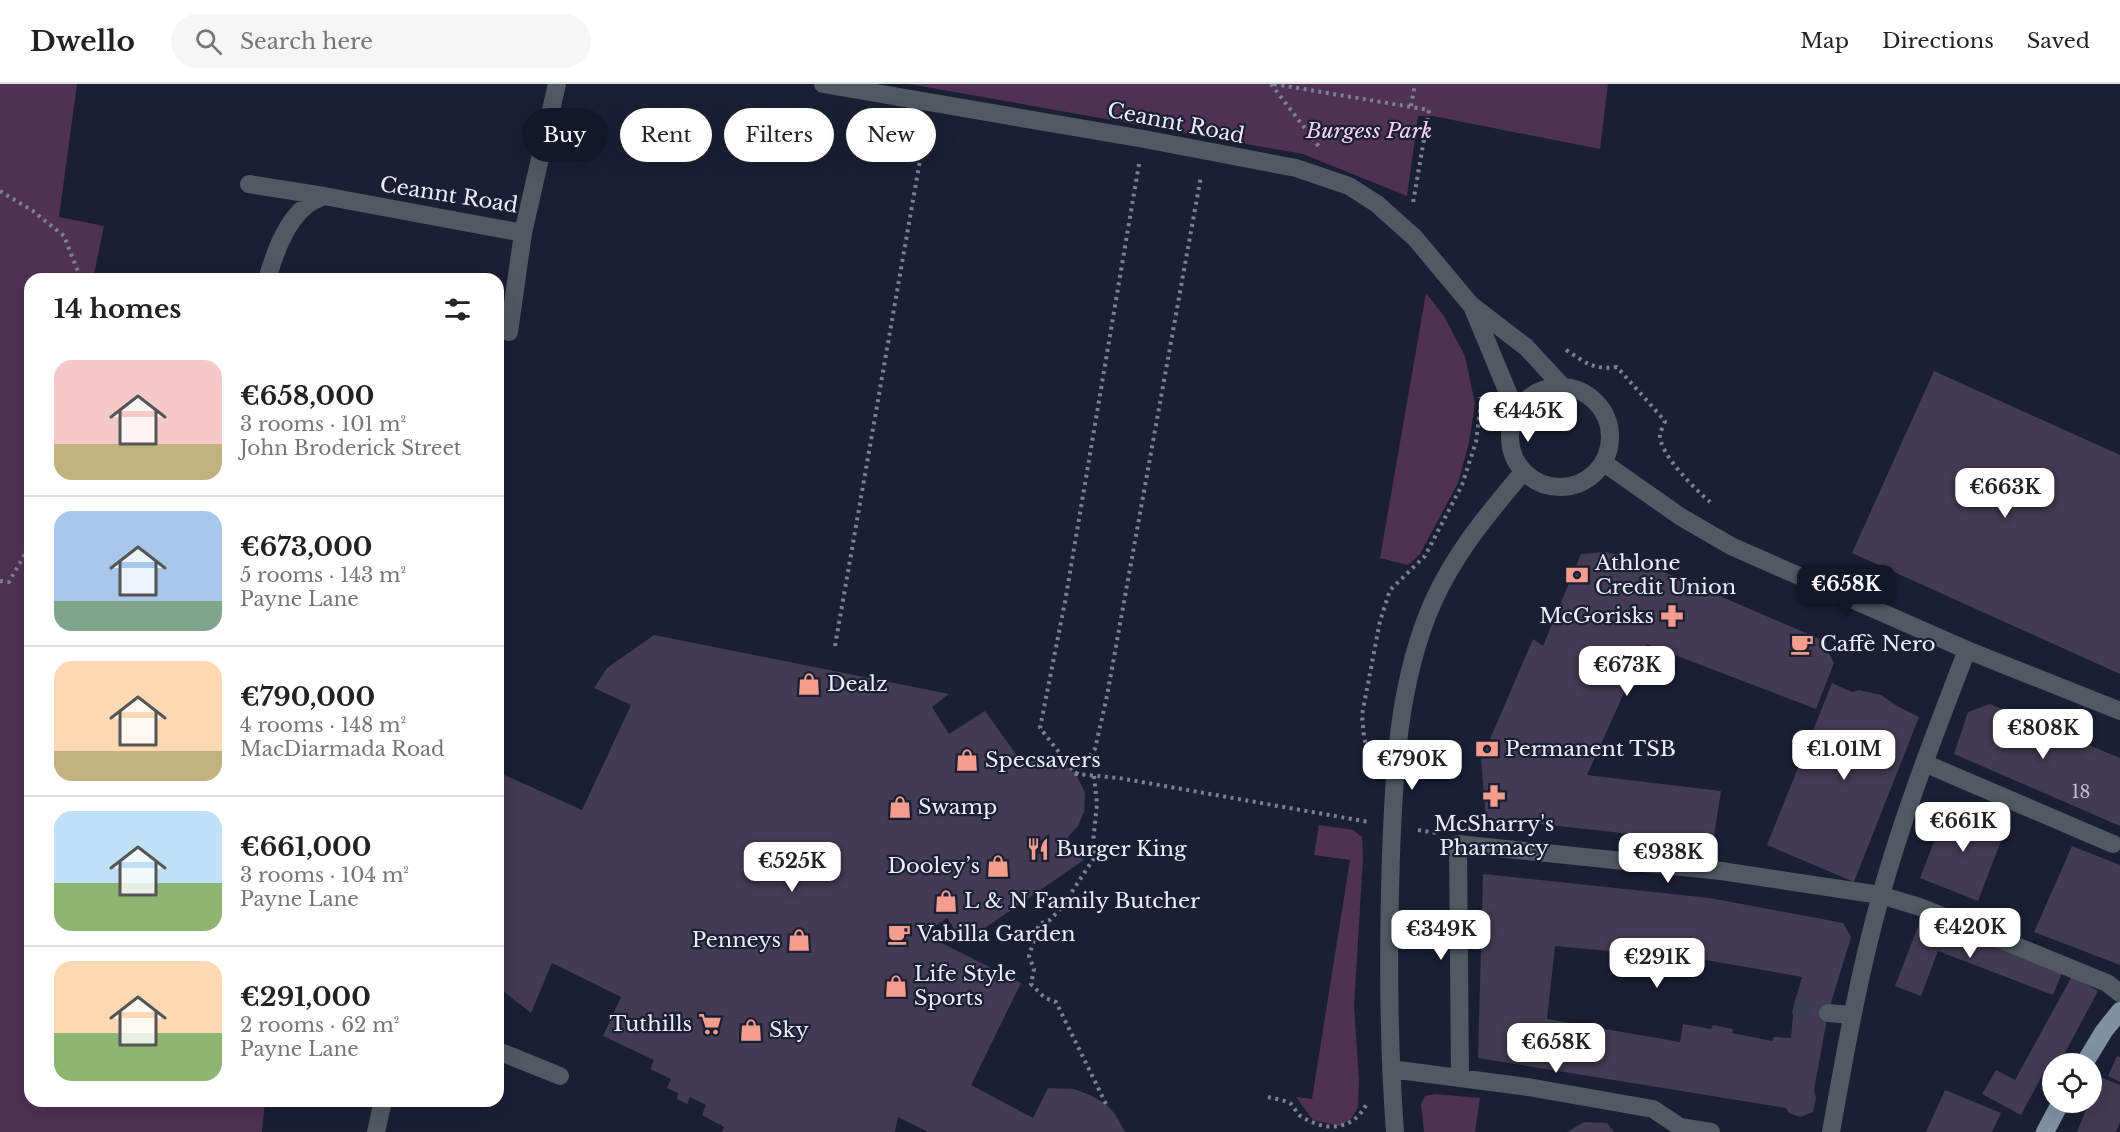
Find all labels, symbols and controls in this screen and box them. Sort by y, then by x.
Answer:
search box [171,14,591,68]
text: Dwello [30,24,135,59]
icon: search [192,25,225,58]
text: Search here [240,28,373,55]
text: Map [1800,28,1849,54]
text: Directions [1882,28,1994,54]
text: Saved [2027,28,2090,54]
street label: Ceannt Road [1105,97,1247,149]
chip: Buy [522,108,608,162]
chip: Rent [620,108,712,162]
chip: Filters [724,108,834,162]
chip: New [846,108,936,162]
park label: Burgess Park [1305,118,1432,144]
street label: Ceannt Road [378,171,520,219]
text: 14 homes [54,293,181,325]
icon: filters [441,293,474,326]
text: €658,000 [240,380,375,412]
icon: home [102,384,174,456]
pin: €445K [1486,392,1570,443]
text: €445K [1493,399,1563,423]
text: 3 rooms · 101 m² [240,412,406,436]
text: John Broderick Street [240,436,461,460]
pin: €663K [1963,468,2047,519]
text: €663K [1969,475,2041,499]
text: €673,000 [240,531,373,563]
icon: home [102,535,174,607]
place label: Athlone Credit Union [1594,550,1736,600]
bank icon: Athlone Credit Union [1564,562,1590,588]
text: 5 rooms · 143 m² [240,563,406,587]
pin: €658K [1804,565,1888,616]
text: €658K [1811,572,1881,596]
text: Payne Lane [240,587,359,611]
place label: McGorisks [1539,603,1654,629]
pharmacy icon: McGorisks [1659,603,1685,629]
cafe icon: Caffè Nero [1789,631,1815,657]
place label: Caffè Nero [1820,631,1936,657]
pin: €673K [1585,646,1669,697]
text: €673K [1593,653,1661,677]
shop icon: Dealz [796,671,822,697]
place label: Dealz [827,671,888,697]
text: €790,000 [240,681,375,713]
icon: home [102,685,174,757]
pin: €808K [2001,709,2085,760]
text: 4 rooms · 148 m² [240,713,406,737]
text: €808K [2007,716,2079,740]
pin: €1.01M [1795,730,1893,781]
bank icon: Permanent TSB [1474,736,1500,762]
place label: Permanent TSB [1505,736,1676,762]
text: MacDiarmada Road [240,737,445,761]
text: €1.01M [1806,737,1882,761]
pin: €790K [1370,740,1454,791]
shop icon: Specsavers [954,747,980,773]
place label: Specsavers [985,747,1101,773]
text: €790K [1377,747,1447,771]
house number: 18 [2072,781,2090,803]
pharmacy icon: McSharry's Pharmacy [1481,783,1507,809]
shop icon: Swamp [887,794,913,820]
place label: Swamp [918,794,997,820]
pin: €661K [1921,802,2005,853]
text: €661K [1929,809,1997,833]
place label: McSharry's Pharmacy [1434,811,1554,861]
text: €661,000 [240,831,371,863]
pin: €938K [1626,833,1710,884]
icon: home [102,835,174,907]
restaurant icon: Burger King [1025,836,1051,862]
place label: Burger King [1056,836,1187,862]
text: €938K [1633,840,1703,864]
pin: €525K [750,842,834,893]
text: €525K [758,849,826,873]
place label: Dooley’s [887,853,980,879]
shop icon: Dooley’s [985,853,1011,879]
text: 3 rooms · 104 m² [240,863,409,887]
text: Payne Lane [240,887,359,911]
shop icon: L & N Family Butcher [933,888,959,914]
place label: L & N Family Butcher [964,888,1200,914]
pin: €420K [1928,908,2012,959]
pin: €349K [1399,910,1483,961]
text: €420K [1933,915,2007,939]
text: €349K [1405,917,1477,941]
cafe icon: Vabilla Garden [886,921,912,947]
place label: Vabilla Garden [916,921,1075,947]
place label: Penneys [692,927,781,953]
shop icon: Penneys [786,927,812,953]
pin: €291K [1615,938,1699,989]
text: €291K [1624,945,1690,969]
place label: Life Style Sports [914,961,1016,1011]
shop icon: Life Style Sports [883,973,909,999]
text: €291,000 [240,981,371,1013]
icon: home [102,985,174,1057]
place label: Tuthills [610,1011,692,1037]
supermarket icon: Tuthills [697,1011,723,1037]
text: 2 rooms · 62 m² [240,1013,399,1037]
shop icon: Sky [738,1017,764,1043]
place label: Sky [769,1017,809,1043]
pin: €658K [1514,1023,1598,1074]
text: €658K [1521,1030,1591,1054]
text: Payne Lane [240,1037,359,1061]
map controls [2042,1053,2102,1113]
button: locate [2042,1053,2102,1113]

